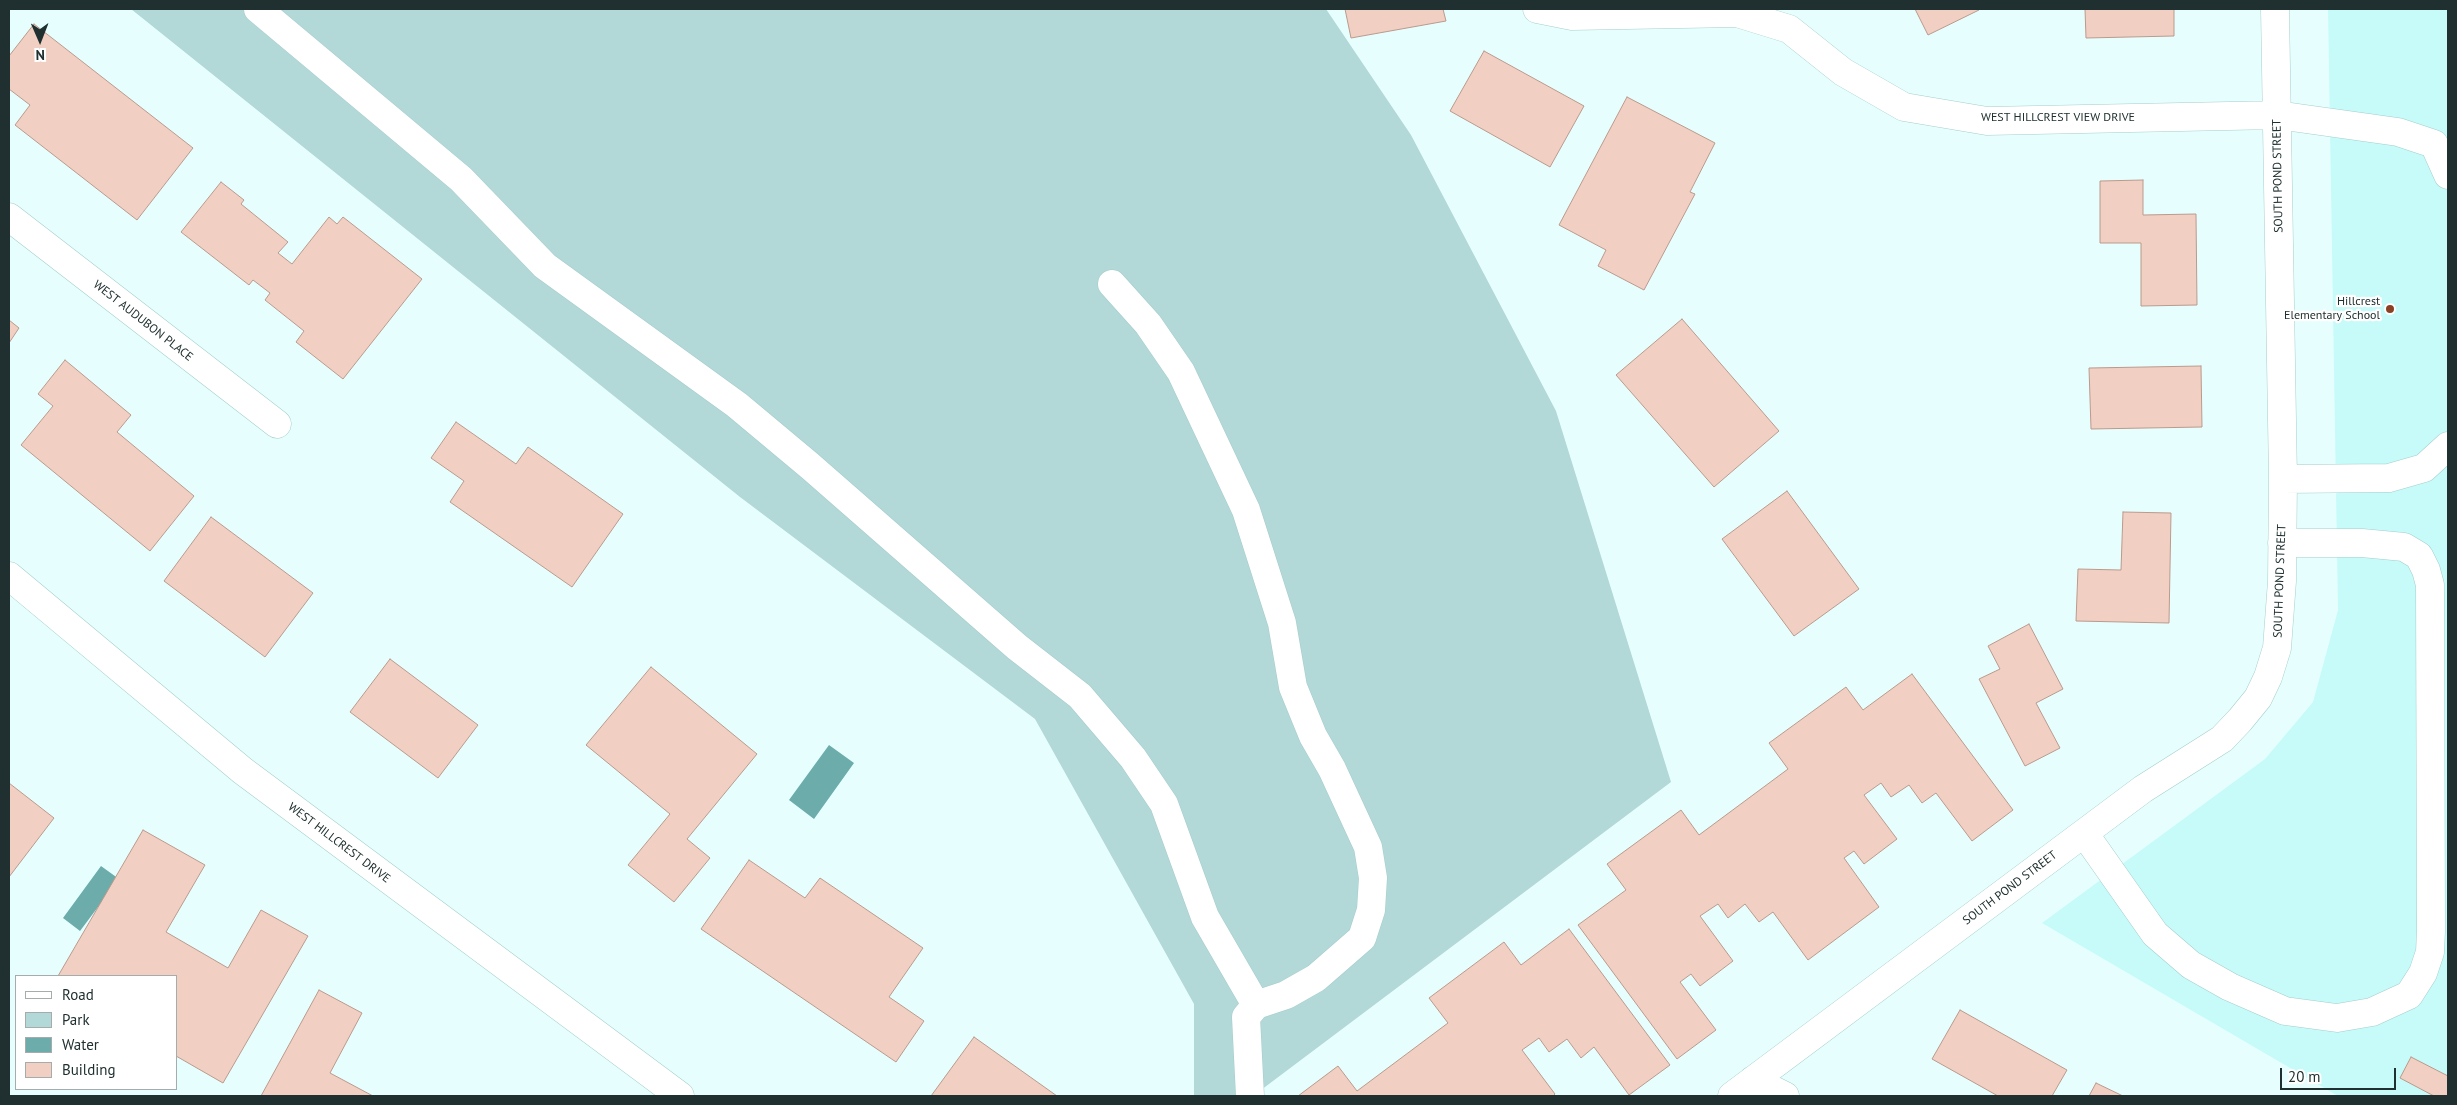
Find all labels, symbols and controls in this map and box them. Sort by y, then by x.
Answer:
north arrow [15,15,65,65]
text: N [36,46,45,64]
street label: WEST HILLCREST VIEW DRIVE [1981,111,2135,125]
street label: SOUTH POND STREET [2270,119,2286,233]
street label: WEST AUDUBON PLACE [90,278,196,364]
place label: Hillcrest Elementary School [2284,295,2380,323]
marker: Hillcrest Elementary School [2384,303,2396,315]
street label: SOUTH POND STREET [2271,524,2289,638]
street label: WEST HILLCREST DRIVE [285,800,393,886]
street label: SOUTH POND STREET [1960,848,2060,928]
legend [15,975,178,1090]
text: Road [62,985,94,1004]
text: Park [62,1010,90,1029]
text: Water [62,1035,99,1054]
scale bar [2282,1058,2398,1090]
text: Building [62,1060,116,1079]
text: 20 m [2288,1067,2321,1086]

